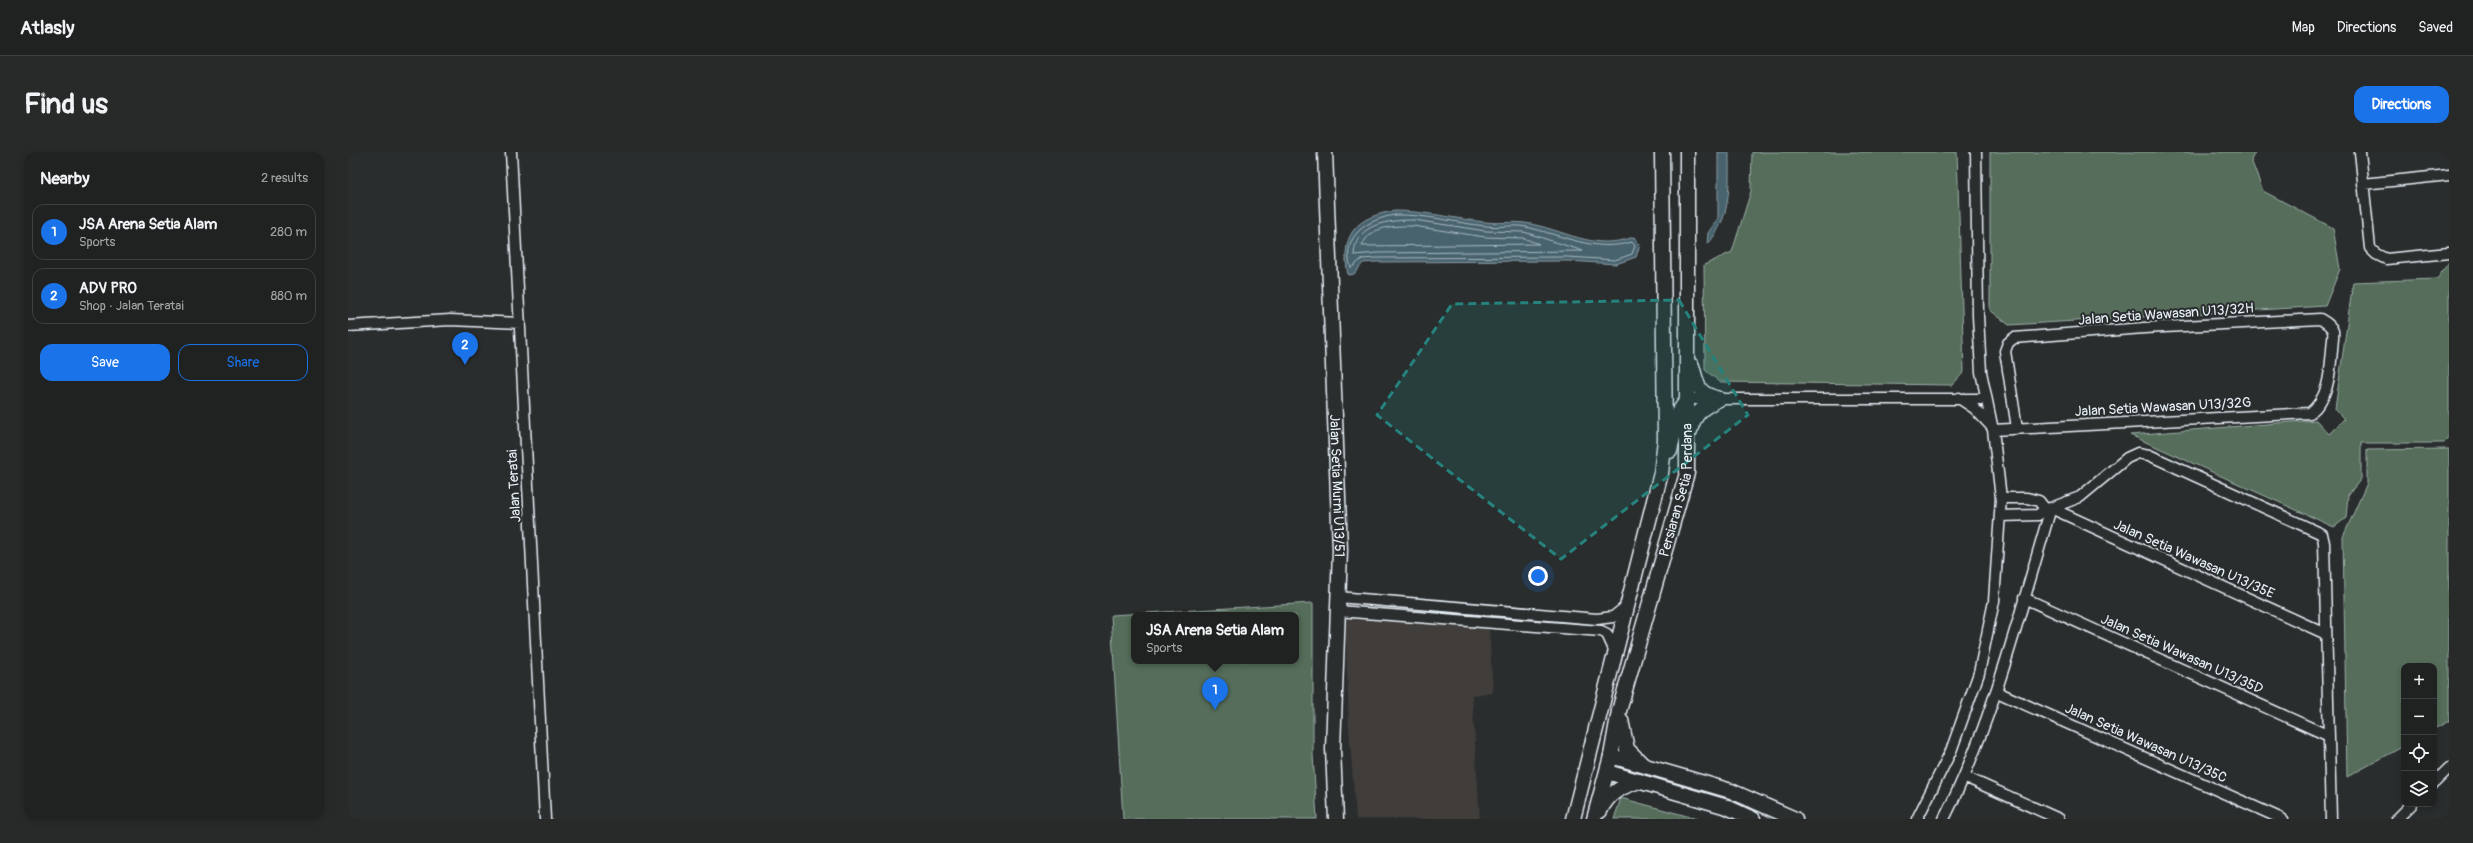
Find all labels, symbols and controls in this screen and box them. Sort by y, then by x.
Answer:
text: Atlasly [20,16,74,40]
text: Map [2292,19,2315,36]
text: Directions [2337,19,2396,36]
text: Saved [2418,19,2453,36]
button: Directions [2354,86,2449,123]
text: Find us [24,87,108,122]
text: Nearby [40,168,89,189]
text: 2 results [261,170,308,186]
text: JSA Arena Setia Alam [79,215,217,234]
text: 1 [51,224,57,240]
text: 280 m [270,224,307,240]
text: Sports [79,234,115,250]
text: ADV PRO [79,279,137,298]
text: 2 [50,288,58,304]
text: 880 m [271,288,307,304]
text: Shop · Jalan Teratai [79,298,184,314]
street label: Jalan Setia Wawasan U13/32H [2078,299,2255,329]
pin: 2 [452,332,478,365]
button: Save [40,344,170,381]
button: Share [178,344,308,381]
street label: Jalan Setia Wawasan U13/32G [2074,394,2252,420]
street label: Jalan Setia Murni U13/51 [1326,414,1349,557]
street label: Persiaran Setia Perdana [1655,423,1696,559]
street label: Jalan Teratai [504,449,524,523]
street label: Jalan Setia Wawasan U13/35E [2111,516,2277,602]
your location [1528,566,1548,586]
street label: Jalan Setia Wawasan U13/35D [2098,610,2266,698]
popup [1131,612,1299,664]
text: JSA Arena Setia Alam [1146,621,1284,640]
text: Sports [1146,640,1182,656]
map controls [2401,663,2437,807]
button: + [2401,663,2437,699]
pin: 1 [1202,677,1228,710]
button: − [2401,699,2437,735]
street label: Jalan Setia Wawasan U13/35C [2062,700,2230,787]
button: locate [2401,735,2437,771]
button: layers [2401,771,2437,807]

